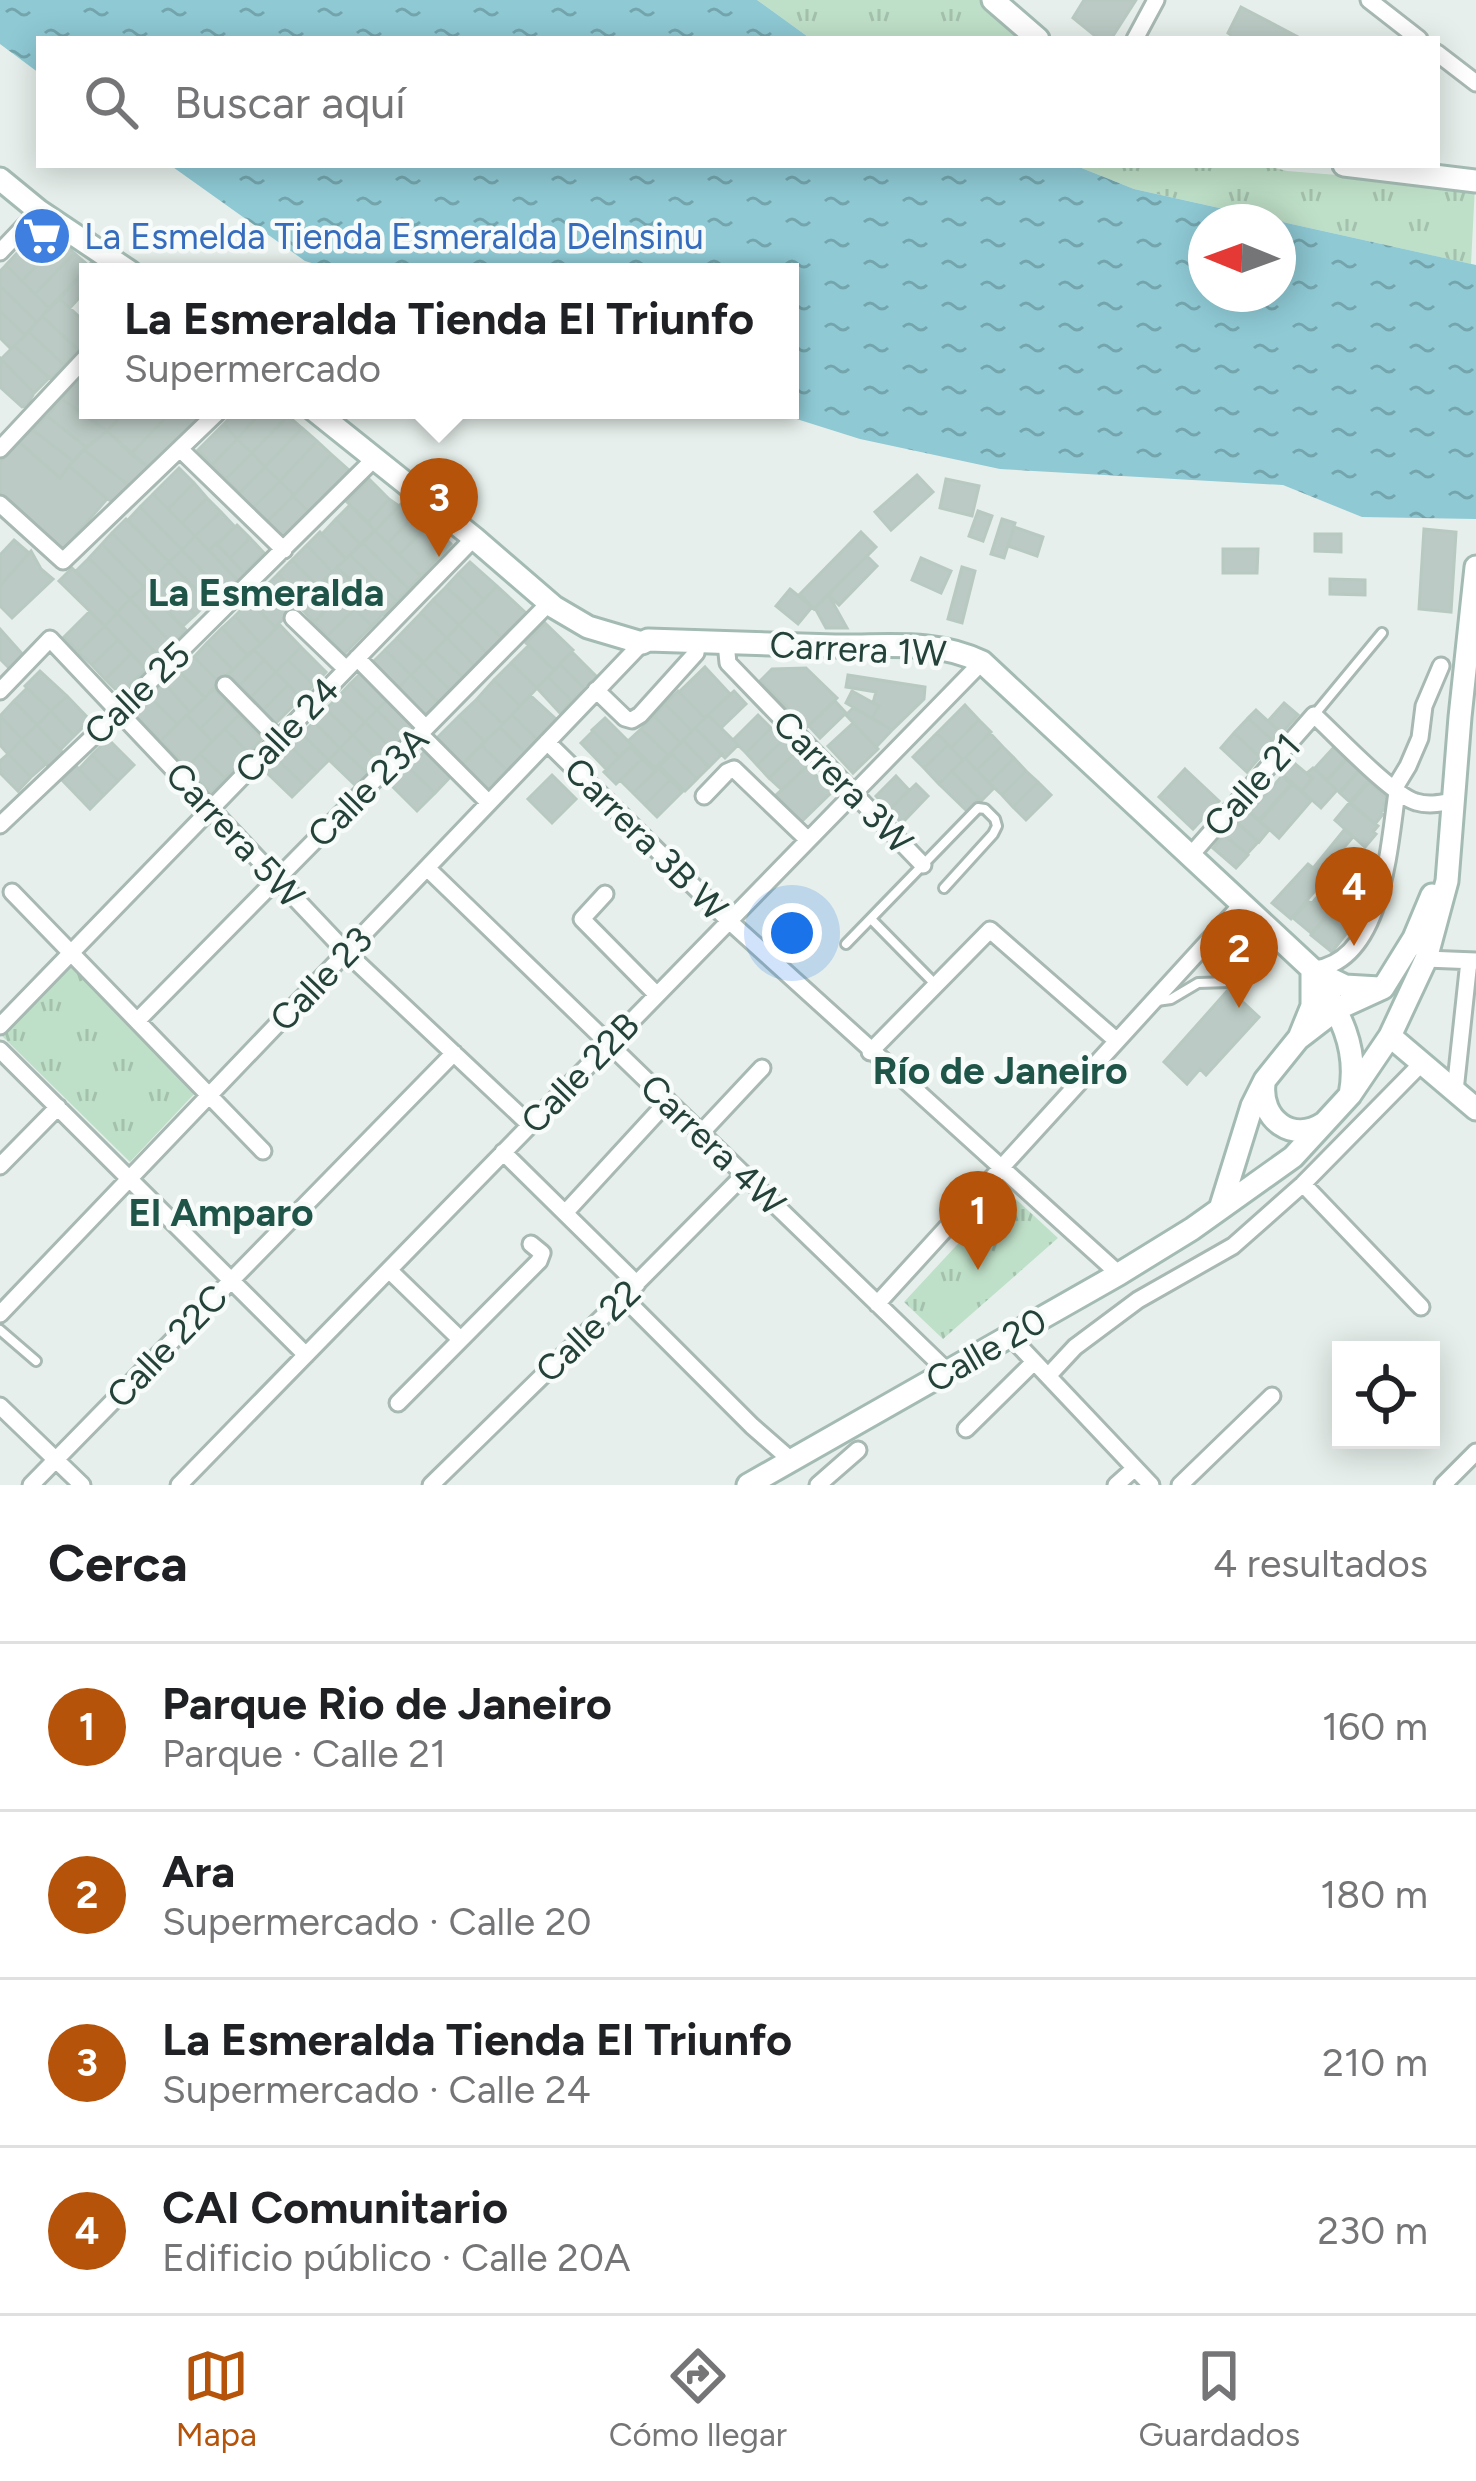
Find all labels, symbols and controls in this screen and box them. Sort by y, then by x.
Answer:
search box [36,36,1440,168]
icon: search [78,69,144,135]
text: Buscar aquí [174,75,406,129]
north arrow [1188,204,1296,312]
supermarket icon: La Esmelda Tienda Esmeralda Delnsinu [11,205,73,267]
place label: La Esmelda Tienda Esmeralda Delnsinu [84,215,704,258]
popup [79,263,799,419]
text: La Esmeralda Tienda El Triunfo [124,291,754,345]
text: Supermercado [124,345,381,392]
pin: 3 [400,458,478,557]
district label: La Esmeralda [148,569,384,616]
street label: Carrera 1W [768,623,948,675]
street label: Calle 25 [75,633,199,753]
street label: Calle 24 [226,668,348,792]
street label: Carrera 3W [764,702,922,863]
street label: Calle 23A [299,717,438,856]
street label: Calle 21 [1195,725,1309,845]
street label: Carrera 3B W [556,749,737,930]
street label: Carrera 5W [157,753,313,917]
pin: 4 [1315,847,1393,946]
your location [762,903,822,963]
pin: 2 [1200,909,1278,1008]
street label: Calle 23 [261,918,381,1040]
street label: Calle 22B [512,1004,648,1142]
district label: Río de Janeiro [872,1047,1128,1094]
street label: Carrera 4W [632,1065,795,1225]
pin: 1 [939,1171,1017,1270]
district label: El Amparo [128,1189,314,1236]
street label: Calle 22 [527,1271,649,1391]
street label: Calle 22C [98,1275,236,1417]
street label: Calle 20 [918,1298,1054,1402]
map controls [1332,1341,1440,1449]
button: locate [1332,1341,1440,1449]
text: Cerca [48,1533,188,1594]
text: 4 resultados [1213,1540,1428,1587]
text: Parque Rio de Janeiro [162,1676,612,1730]
text: 1 [79,1703,95,1750]
text: 160 m [1322,1703,1428,1750]
text: Parque · Calle 21 [162,1730,446,1777]
text: Ara [162,1844,235,1898]
text: 2 [76,1871,98,1918]
text: 180 m [1320,1871,1428,1918]
text: Supermercado · Calle 20 [162,1898,591,1945]
text: La Esmeralda Tienda El Triunfo [162,2012,792,2066]
text: 3 [76,2039,98,2086]
text: 210 m [1322,2039,1428,2086]
text: Supermercado · Calle 24 [162,2066,591,2113]
text: CAI Comunitario [162,2180,508,2234]
text: 4 [75,2207,99,2254]
text: 230 m [1317,2207,1428,2254]
text: Edificio público · Calle 20A [162,2234,630,2281]
tab: Mapa [176,2343,257,2454]
tab: Cómo llegar [609,2343,787,2454]
tab: Guardados [1139,2343,1300,2454]

